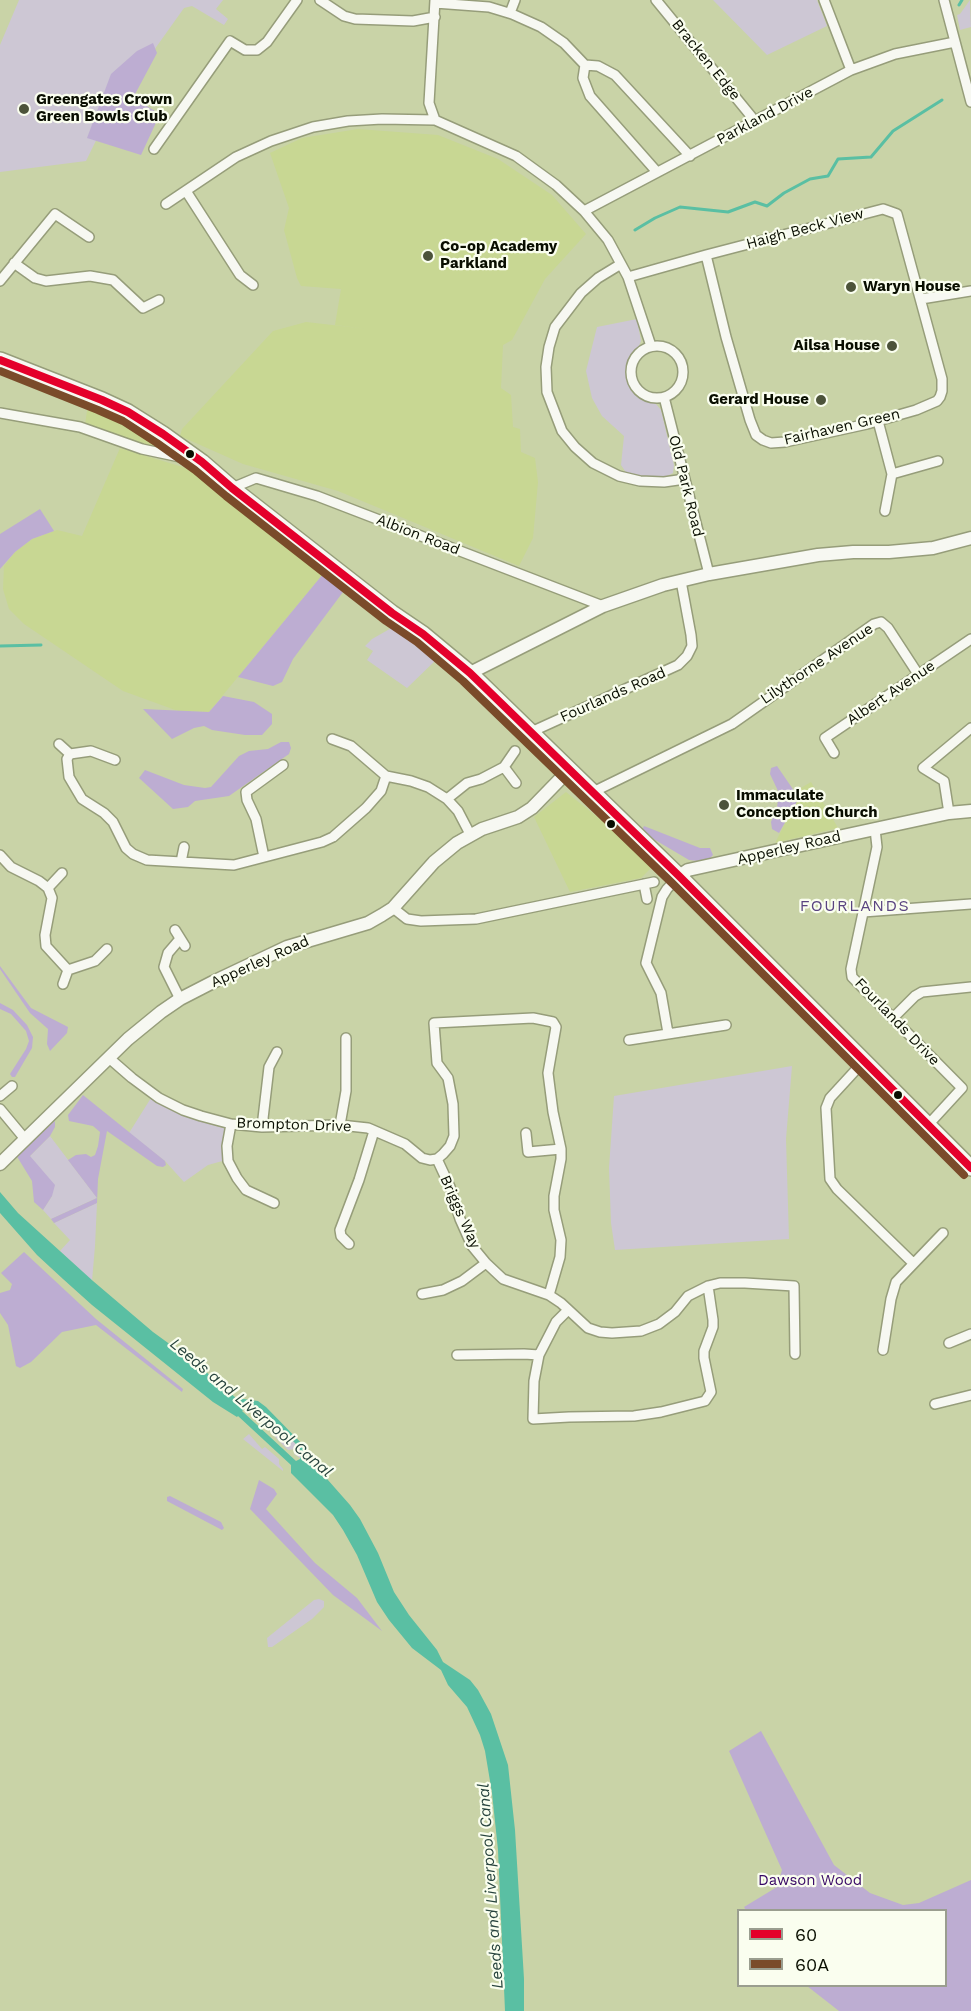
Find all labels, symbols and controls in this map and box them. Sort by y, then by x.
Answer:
street label: Bracken Edge [668,16,744,104]
street label: Parkland Drive [714,83,816,149]
place label: Greengates Crown Green Bowls Club [36,91,172,126]
marker: Greengates Crown Green Bowls Club [17,102,31,116]
street label: Haigh Beck View [744,205,866,253]
place label: Co-op Academy Parkland [440,238,557,273]
marker: Co-op Academy Parkland [421,249,435,263]
place label: Waryn House [863,278,961,296]
marker: Waryn House [844,280,858,294]
place label: Ailsa House [794,337,880,355]
marker: Ailsa House [885,339,899,353]
place label: Gerard House [708,391,809,409]
marker: Gerard House [814,393,828,407]
street label: Fairhaven Green [782,405,902,449]
street label: Old Park Road [665,433,707,539]
unlabelled marker [184,448,196,460]
street label: Albion Road [374,511,462,559]
street label: Lilythorne Avenue [757,620,877,708]
street label: Albert Avenue [843,657,939,729]
street label: Fourlands Road [557,664,669,726]
place label: Immaculate Conception Church [736,787,877,822]
marker: Immaculate Conception Church [717,798,731,812]
unlabelled marker [605,818,617,830]
street label: Apperley Road [735,827,843,869]
district label: FOURLANDS [800,896,910,916]
street label: Apperley Road [208,932,312,992]
street label: Fourlands Drive [851,974,943,1070]
unlabelled marker [892,1089,904,1101]
street label: Brompton Drive [236,1114,352,1136]
street label: Briggs Way [436,1172,484,1252]
water label: Leeds and Liverpool Canal [166,1334,336,1482]
water label: Leeds and Liverpool Canal [474,1782,508,1990]
park label: Dawson Wood [758,1872,862,1890]
legend [737,1909,947,1987]
text: 60 [795,1924,817,1945]
text: 60A [795,1954,829,1975]

